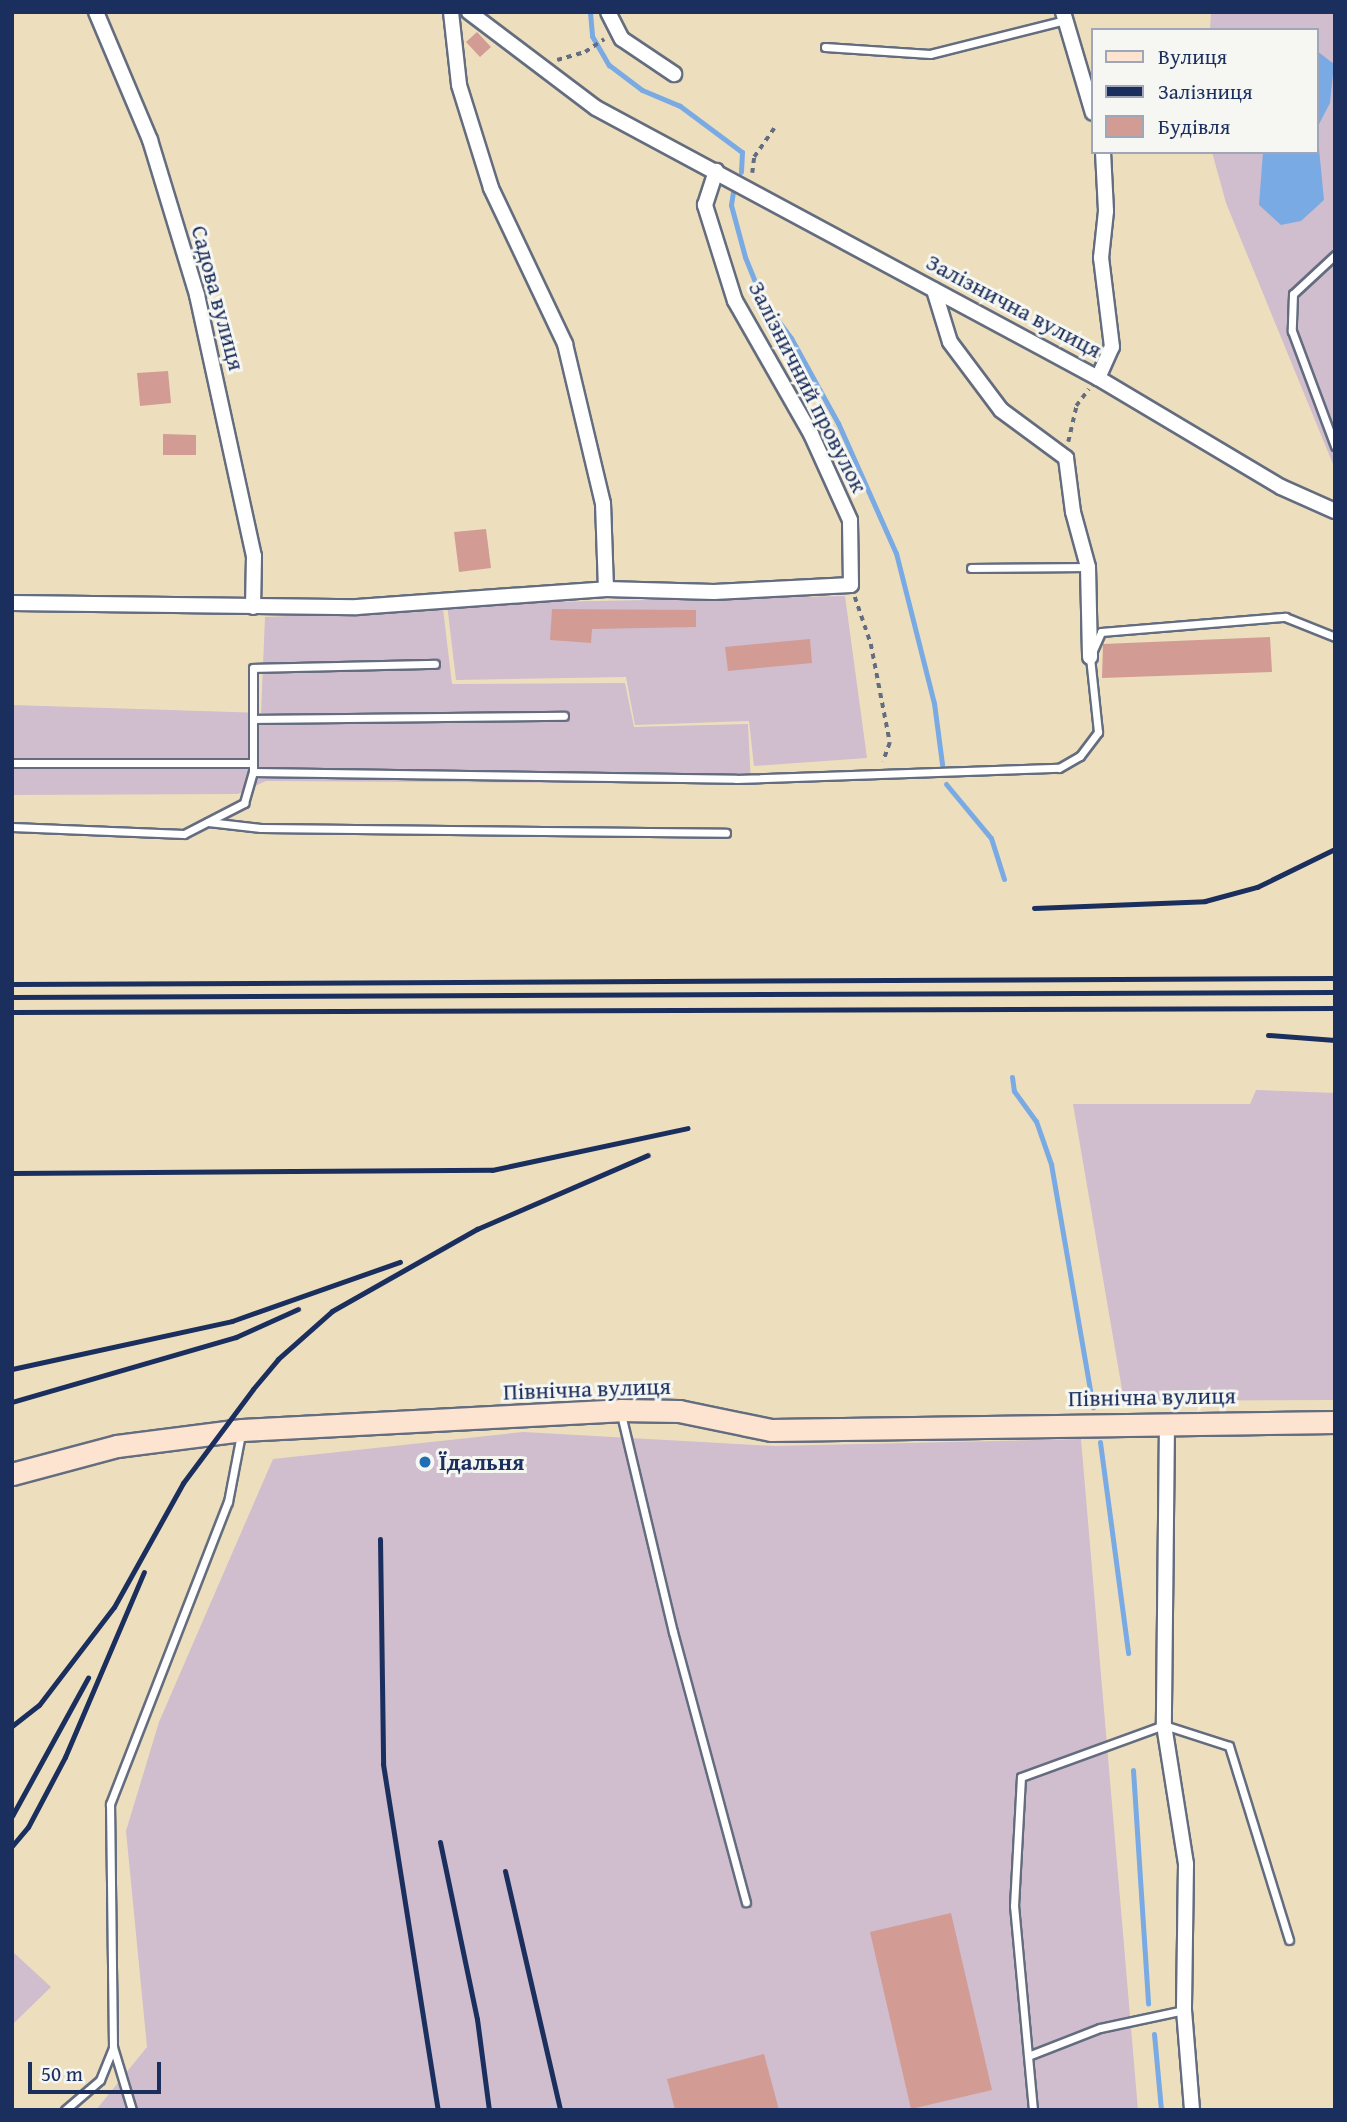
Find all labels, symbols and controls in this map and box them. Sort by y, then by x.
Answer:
legend [1092,28,1319,154]
text: Вулиця [1158,41,1227,72]
text: Залізниця [1158,76,1253,107]
text: Будівля [1158,111,1230,142]
street label: Садова вулиця [185,223,251,373]
street label: Залізнична вулиця [922,248,1106,364]
street label: Залізничний провулок [743,277,873,497]
street label: Північна вулиця [503,1372,671,1406]
street label: Північна вулиця [1068,1382,1236,1412]
place label: Їдальня [439,1448,524,1476]
marker: Їдальня [417,1454,433,1470]
scale bar [32,2048,164,2092]
text: 50 m [41,2058,83,2089]

